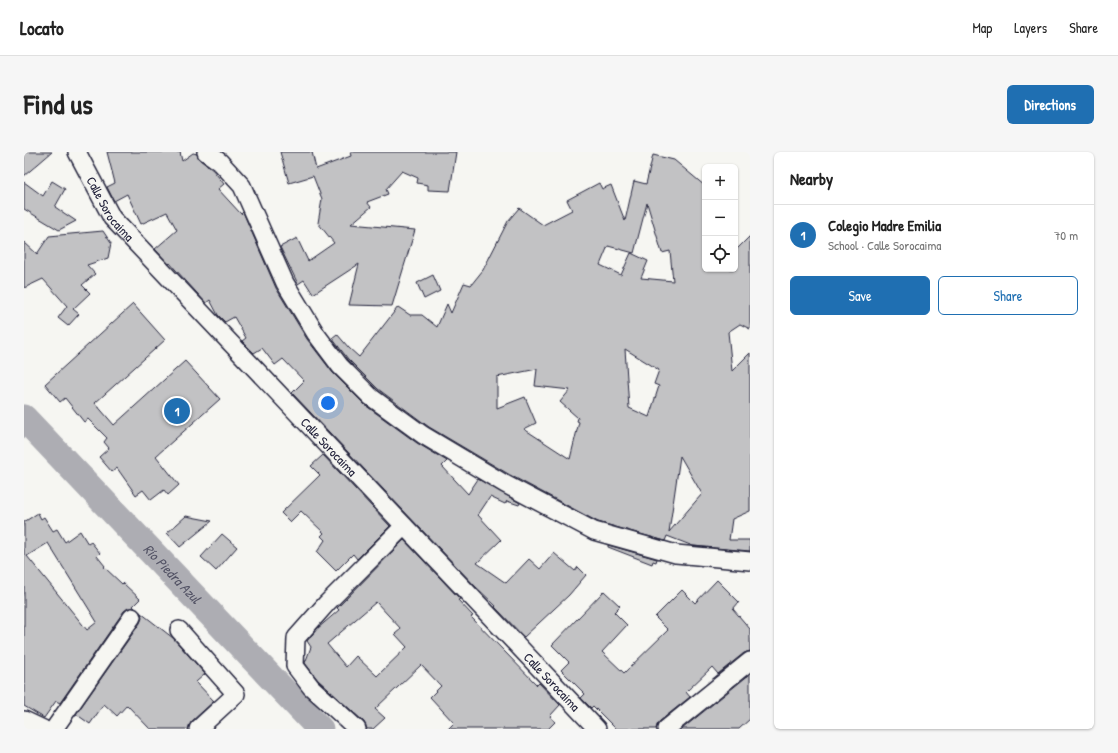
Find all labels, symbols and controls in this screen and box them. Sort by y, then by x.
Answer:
text: Locato [20,15,64,41]
text: Map [972,18,992,37]
text: Layers [1014,18,1047,37]
text: Share [1069,18,1098,37]
text: Find us [24,85,93,123]
button: Directions [1007,85,1094,124]
map controls [702,164,738,272]
button: + [702,164,738,200]
text: Nearby [790,167,833,190]
street label: Calle Sorocaima [83,173,138,245]
button: − [702,200,738,236]
text: Colegio Madre Emilia [828,215,941,236]
text: 1 [801,226,805,244]
text: 70 m [1054,226,1078,244]
button: locate [702,236,738,272]
text: School · Calle Sorocaima [828,236,941,254]
button: Save [790,276,930,315]
button: Share [938,276,1078,315]
your location [318,393,338,413]
pin: 1 [164,396,190,426]
street label: Calle Sorocaima [297,413,361,480]
water label: Río Piedra Azul [140,539,206,608]
street label: Calle Sorocaima [520,648,584,715]

